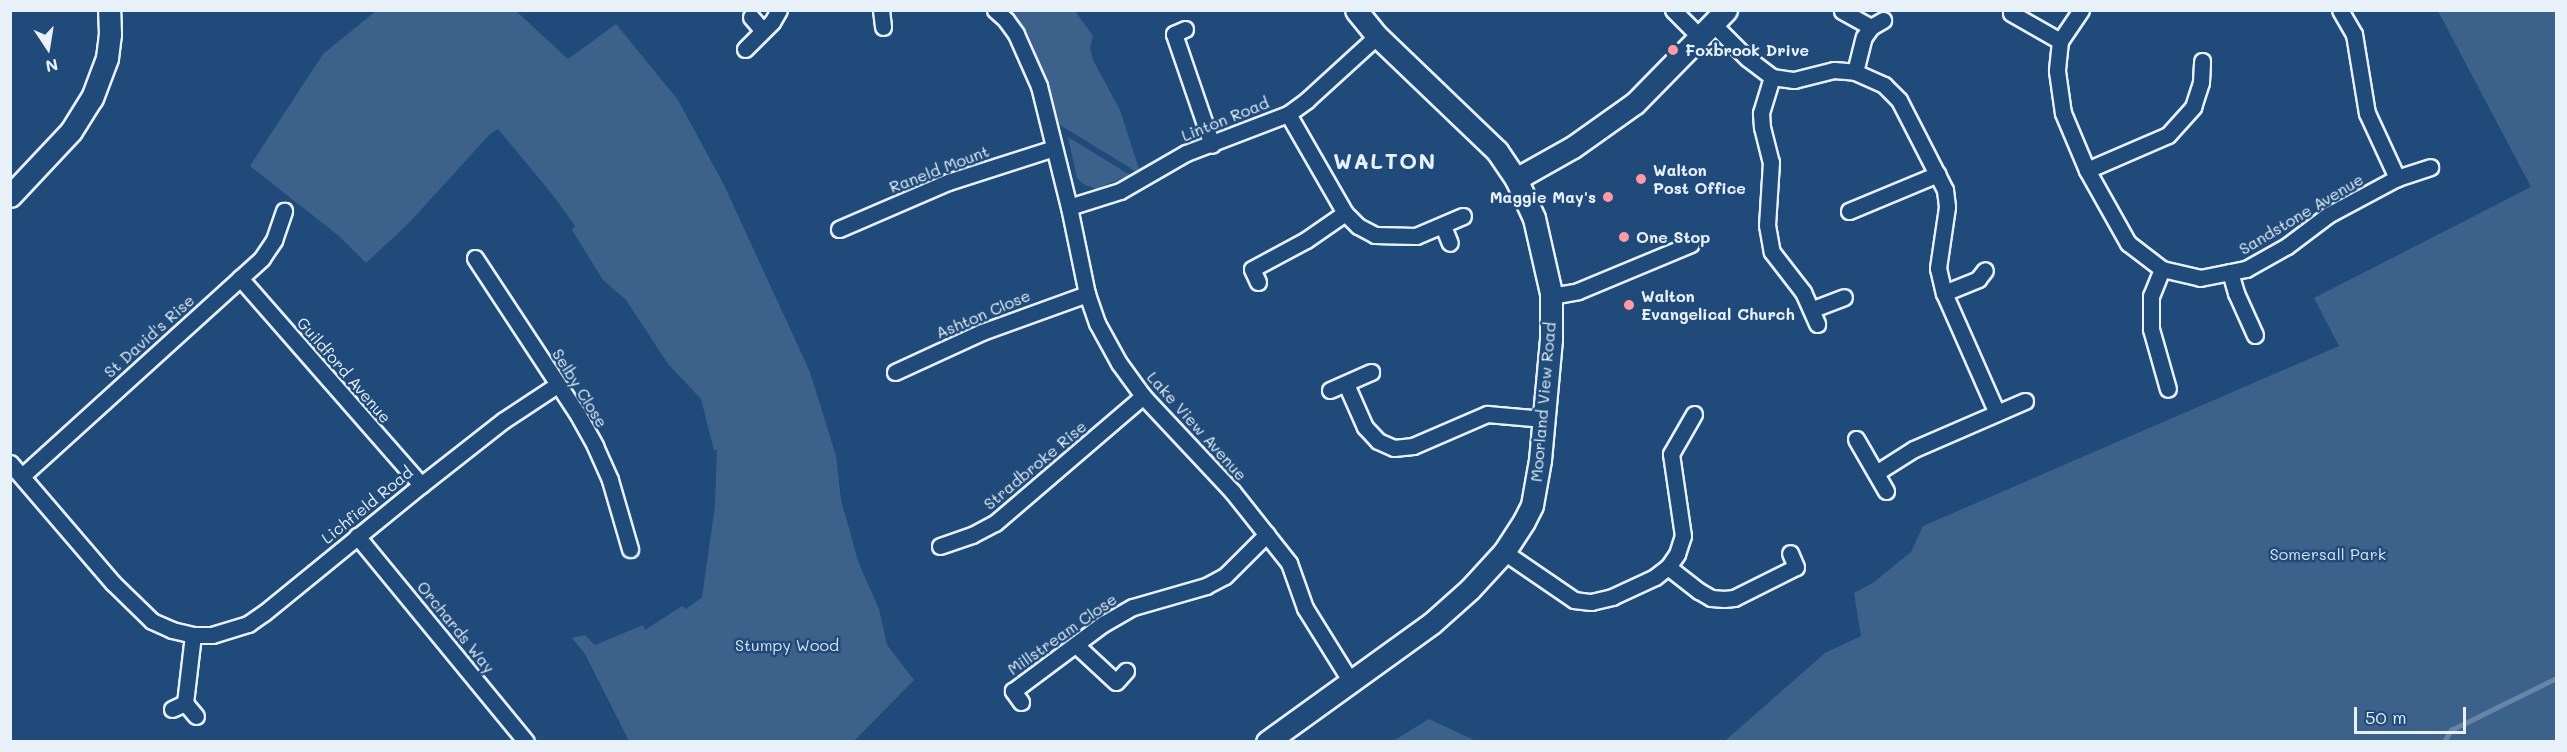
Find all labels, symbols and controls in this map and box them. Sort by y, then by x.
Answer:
north arrow [18,18,78,78]
place label: Foxbrook Drive [1685,40,1809,60]
marker: Foxbrook Drive [1666,43,1680,57]
text: N [44,55,60,78]
street label: Linton Road [1179,93,1271,145]
street label: Raneld Mount [886,141,992,197]
district label: WALTON [1333,148,1437,174]
place label: Walton Post Office [1653,160,1746,198]
street label: Sandstone Avenue [2235,169,2367,259]
marker: Walton Post Office [1634,172,1648,186]
place label: Maggie May's [1490,187,1596,207]
marker: Maggie May's [1601,190,1615,204]
place label: One Stop [1636,227,1710,247]
marker: One Stop [1617,230,1631,244]
street label: Ashton Close [933,285,1033,343]
place label: Walton Evangelical Church [1641,286,1795,324]
street label: St David's Rise [100,290,198,382]
marker: Walton Evangelical Church [1622,298,1636,312]
street label: Guildford Avenue [293,313,395,427]
street label: Moorland View Road [1526,321,1560,483]
street label: Selby Close [548,345,612,431]
street label: Lake View Avenue [1143,368,1251,484]
street label: Stradbroke Rise [980,416,1090,514]
street label: Lichfield Road [317,462,417,548]
park label: Somersall Park [2270,544,2386,564]
street label: Orchards Way [413,577,499,677]
street label: Millstream Close [1004,589,1120,679]
park label: Stumpy Wood [735,635,839,655]
scale bar [2357,695,2470,733]
text: 50 m [2365,705,2407,729]

